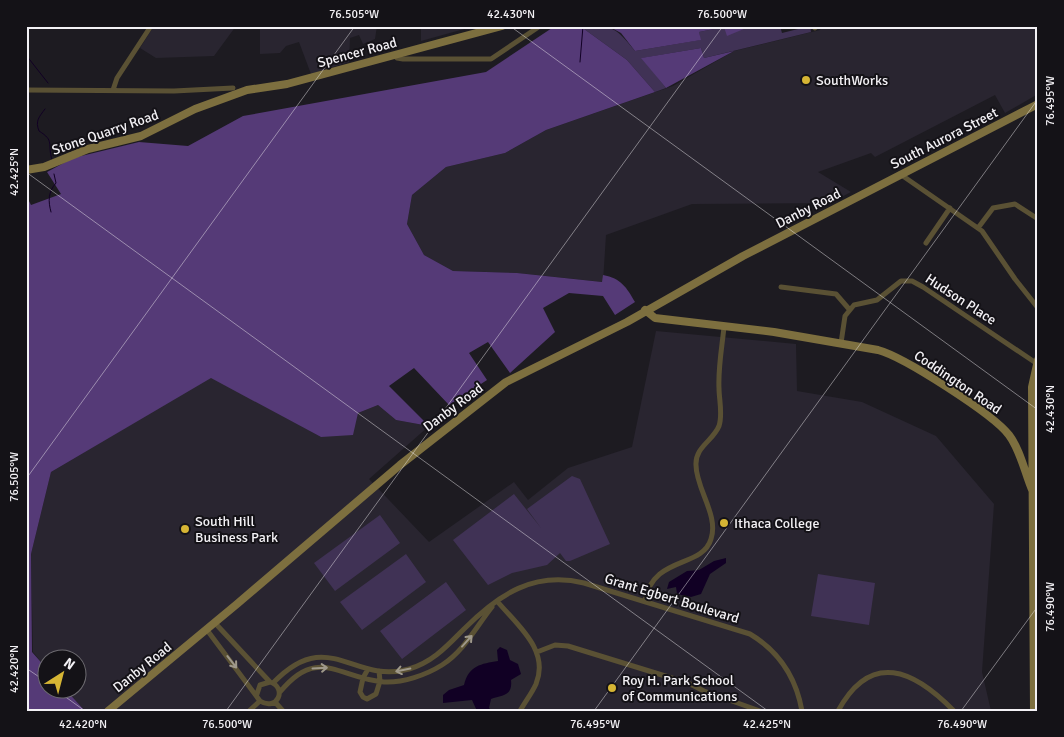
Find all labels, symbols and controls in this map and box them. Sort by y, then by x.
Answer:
text: 76.505°W [329,7,379,22]
text: 42.430°N [487,7,535,22]
text: 76.500°W [697,7,747,22]
street label: Spencer Road [316,34,399,71]
place label: SouthWorks [816,72,888,89]
marker: SouthWorks [800,74,812,86]
text: 76.495°W [1043,76,1058,126]
street label: South Aurora Street [888,104,1001,173]
street label: Stone Quarry Road [50,106,161,159]
text: 42.425°N [7,148,22,196]
street label: Danby Road [773,185,844,232]
street label: Hudson Place [922,270,999,329]
street label: Coddington Road [911,347,1005,418]
street label: Danby Road [420,379,487,435]
text: 42.430°N [1043,385,1058,433]
text: 76.505°W [7,452,22,502]
place label: South Hill Business Park [195,513,278,546]
place label: Ithaca College [734,515,819,532]
marker: Ithaca College [718,517,730,529]
marker: South Hill Business Park [179,523,191,535]
street label: Grant Egbert Boulevard [602,570,741,627]
text: 76.490°W [1043,582,1058,632]
one-way arrow [461,634,473,647]
street label: Danby Road [110,639,175,696]
text: 42.420°N [7,645,22,693]
north arrow [38,650,88,700]
text: N [60,654,78,674]
one-way arrow [227,655,238,668]
one-way arrow [312,663,328,672]
one-way arrow [395,665,411,675]
place label: Roy H. Park School of Communications [622,672,737,705]
marker: Roy H. Park School of Communications [606,682,618,694]
text: 42.420°N [59,717,107,732]
text: 76.500°W [202,717,252,732]
text: 76.495°W [570,717,620,732]
text: 42.425°N [743,717,791,732]
text: 76.490°W [937,717,987,732]

